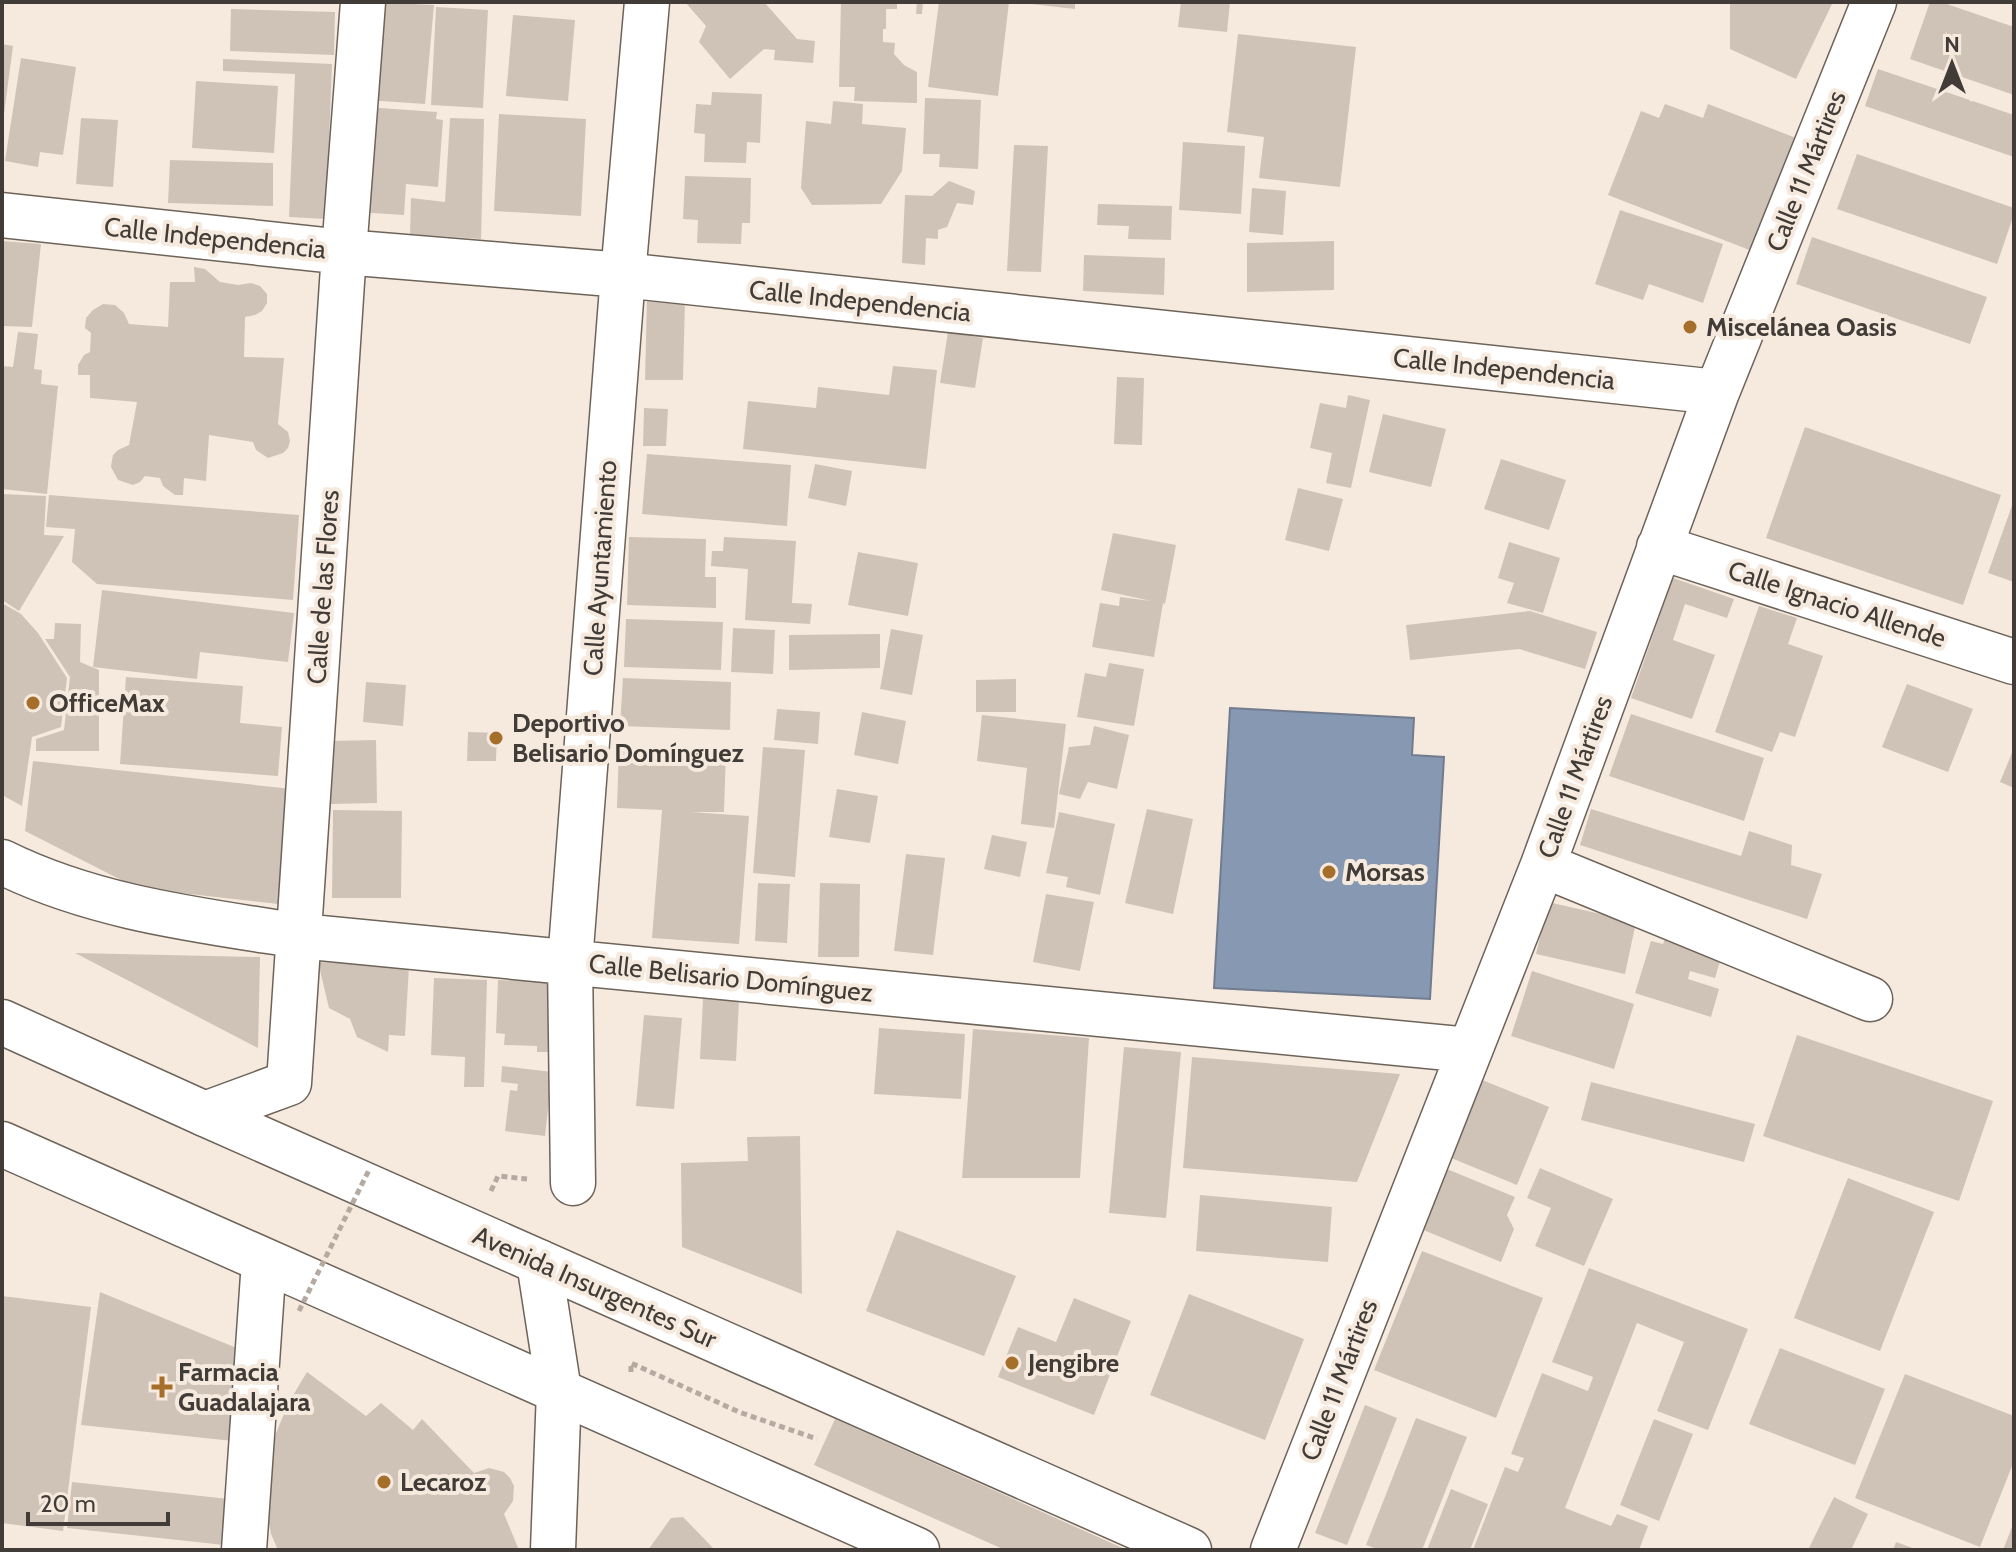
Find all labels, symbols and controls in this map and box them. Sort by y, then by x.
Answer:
north arrow [1912,24,1992,104]
text: N [1944,31,1960,58]
street label: Calle 11 Mártires [1759,86,1853,256]
street label: Calle Independencia [103,210,328,266]
street label: Calle Independencia [748,273,973,329]
place label: Miscelánea Oasis [1706,311,1897,343]
marker: Miscelánea Oasis [1681,318,1699,336]
street label: Calle Independencia [1392,341,1617,397]
street label: Calle Ayuntamiento [577,459,623,677]
street label: Calle de las Flores [300,489,346,685]
street label: Calle Ignacio Allende [1724,554,1950,654]
place label: OfficeMax [49,687,165,719]
street label: Calle 11 Mártires [1531,691,1619,863]
marker: OfficeMax [24,694,42,712]
place label: Deportivo Belisario Domínguez [512,707,744,769]
marker: Deportivo Belisario Domínguez [487,729,505,747]
place label: Morsas [1345,856,1425,888]
marker: Morsas [1320,863,1338,881]
street label: Calle Belisario Domínguez [587,947,875,1009]
street label: Avenida Insurgentes Sur [468,1219,722,1355]
street label: Calle 11 Mártires [1294,1294,1385,1465]
place label: Jengibre [1027,1347,1119,1379]
marker: Jengibre [1003,1354,1021,1372]
place label: Farmacia Guadalajara [178,1356,311,1418]
marker: Farmacia Guadalajara [153,1378,171,1396]
place label: Lecaroz [400,1466,486,1498]
marker: Lecaroz [375,1473,393,1491]
scale bar [28,1476,168,1526]
text: 20 m [40,1489,96,1518]

